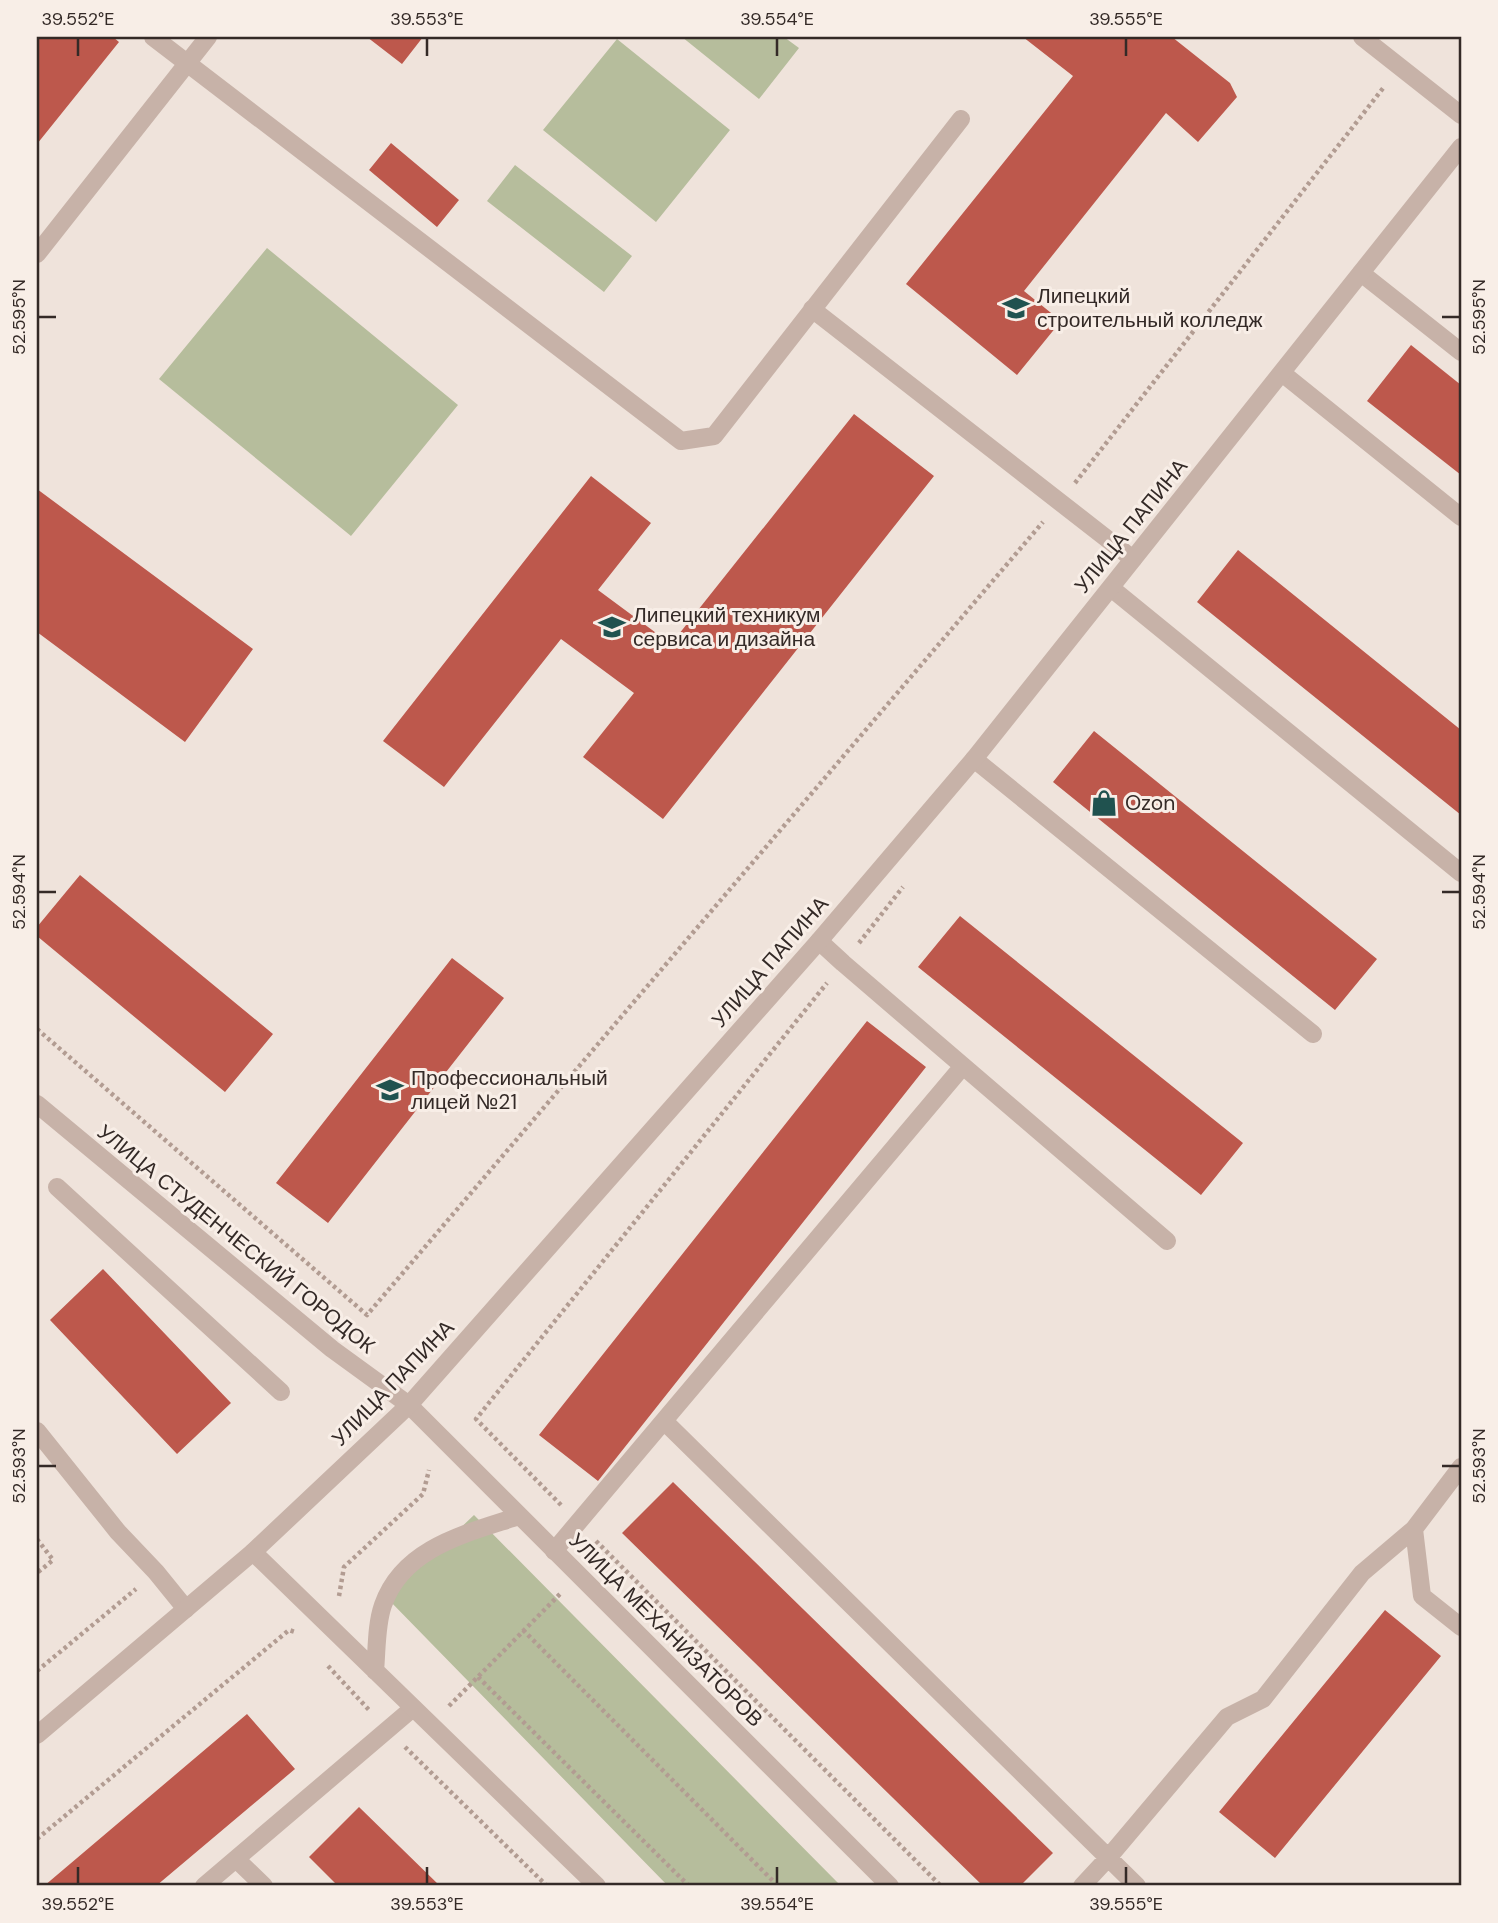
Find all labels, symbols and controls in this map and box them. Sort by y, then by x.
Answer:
text: 39.552°E [42,7,114,31]
text: 39.553°E [390,7,464,31]
text: 39.554°E [740,7,814,31]
text: 39.555°E [1089,7,1163,31]
text: 52.595°N [7,279,31,355]
text: 52.595°N [1467,279,1491,355]
place label: Липецкий строительный колледж [1037,282,1262,334]
school or university icon: Липецкий строительный колледж [1001,293,1031,323]
street label: УЛИЦА ПАПИНА [1068,453,1194,599]
place label: Липецкий техникум сервиса и дизайна [633,601,820,653]
school or university icon: Липецкий техникум сервиса и дизайна [597,612,627,642]
shop icon: Ozon [1089,788,1119,818]
place label: Ozon [1125,789,1175,817]
text: 52.594°N [7,854,31,930]
text: 52.594°N [1467,854,1491,930]
street label: УЛИЦА ПАПИНА [705,891,835,1033]
place label: Профессиональный лицей №21 [411,1064,608,1116]
school or university icon: Профессиональный лицей №21 [375,1075,405,1105]
street label: УЛИЦА СТУДЕНЧЕСКИЙ ГОРОДОК [91,1118,381,1360]
street label: УЛИЦА ПАПИНА [326,1314,460,1452]
text: 52.593°N [7,1428,31,1504]
text: 52.593°N [1467,1428,1491,1504]
street label: УЛИЦА МЕХАНИЗАТОРОВ [563,1527,769,1733]
text: 39.552°E [42,1892,114,1916]
text: 39.553°E [390,1892,464,1916]
text: 39.554°E [740,1892,814,1916]
text: 39.555°E [1089,1892,1163,1916]

